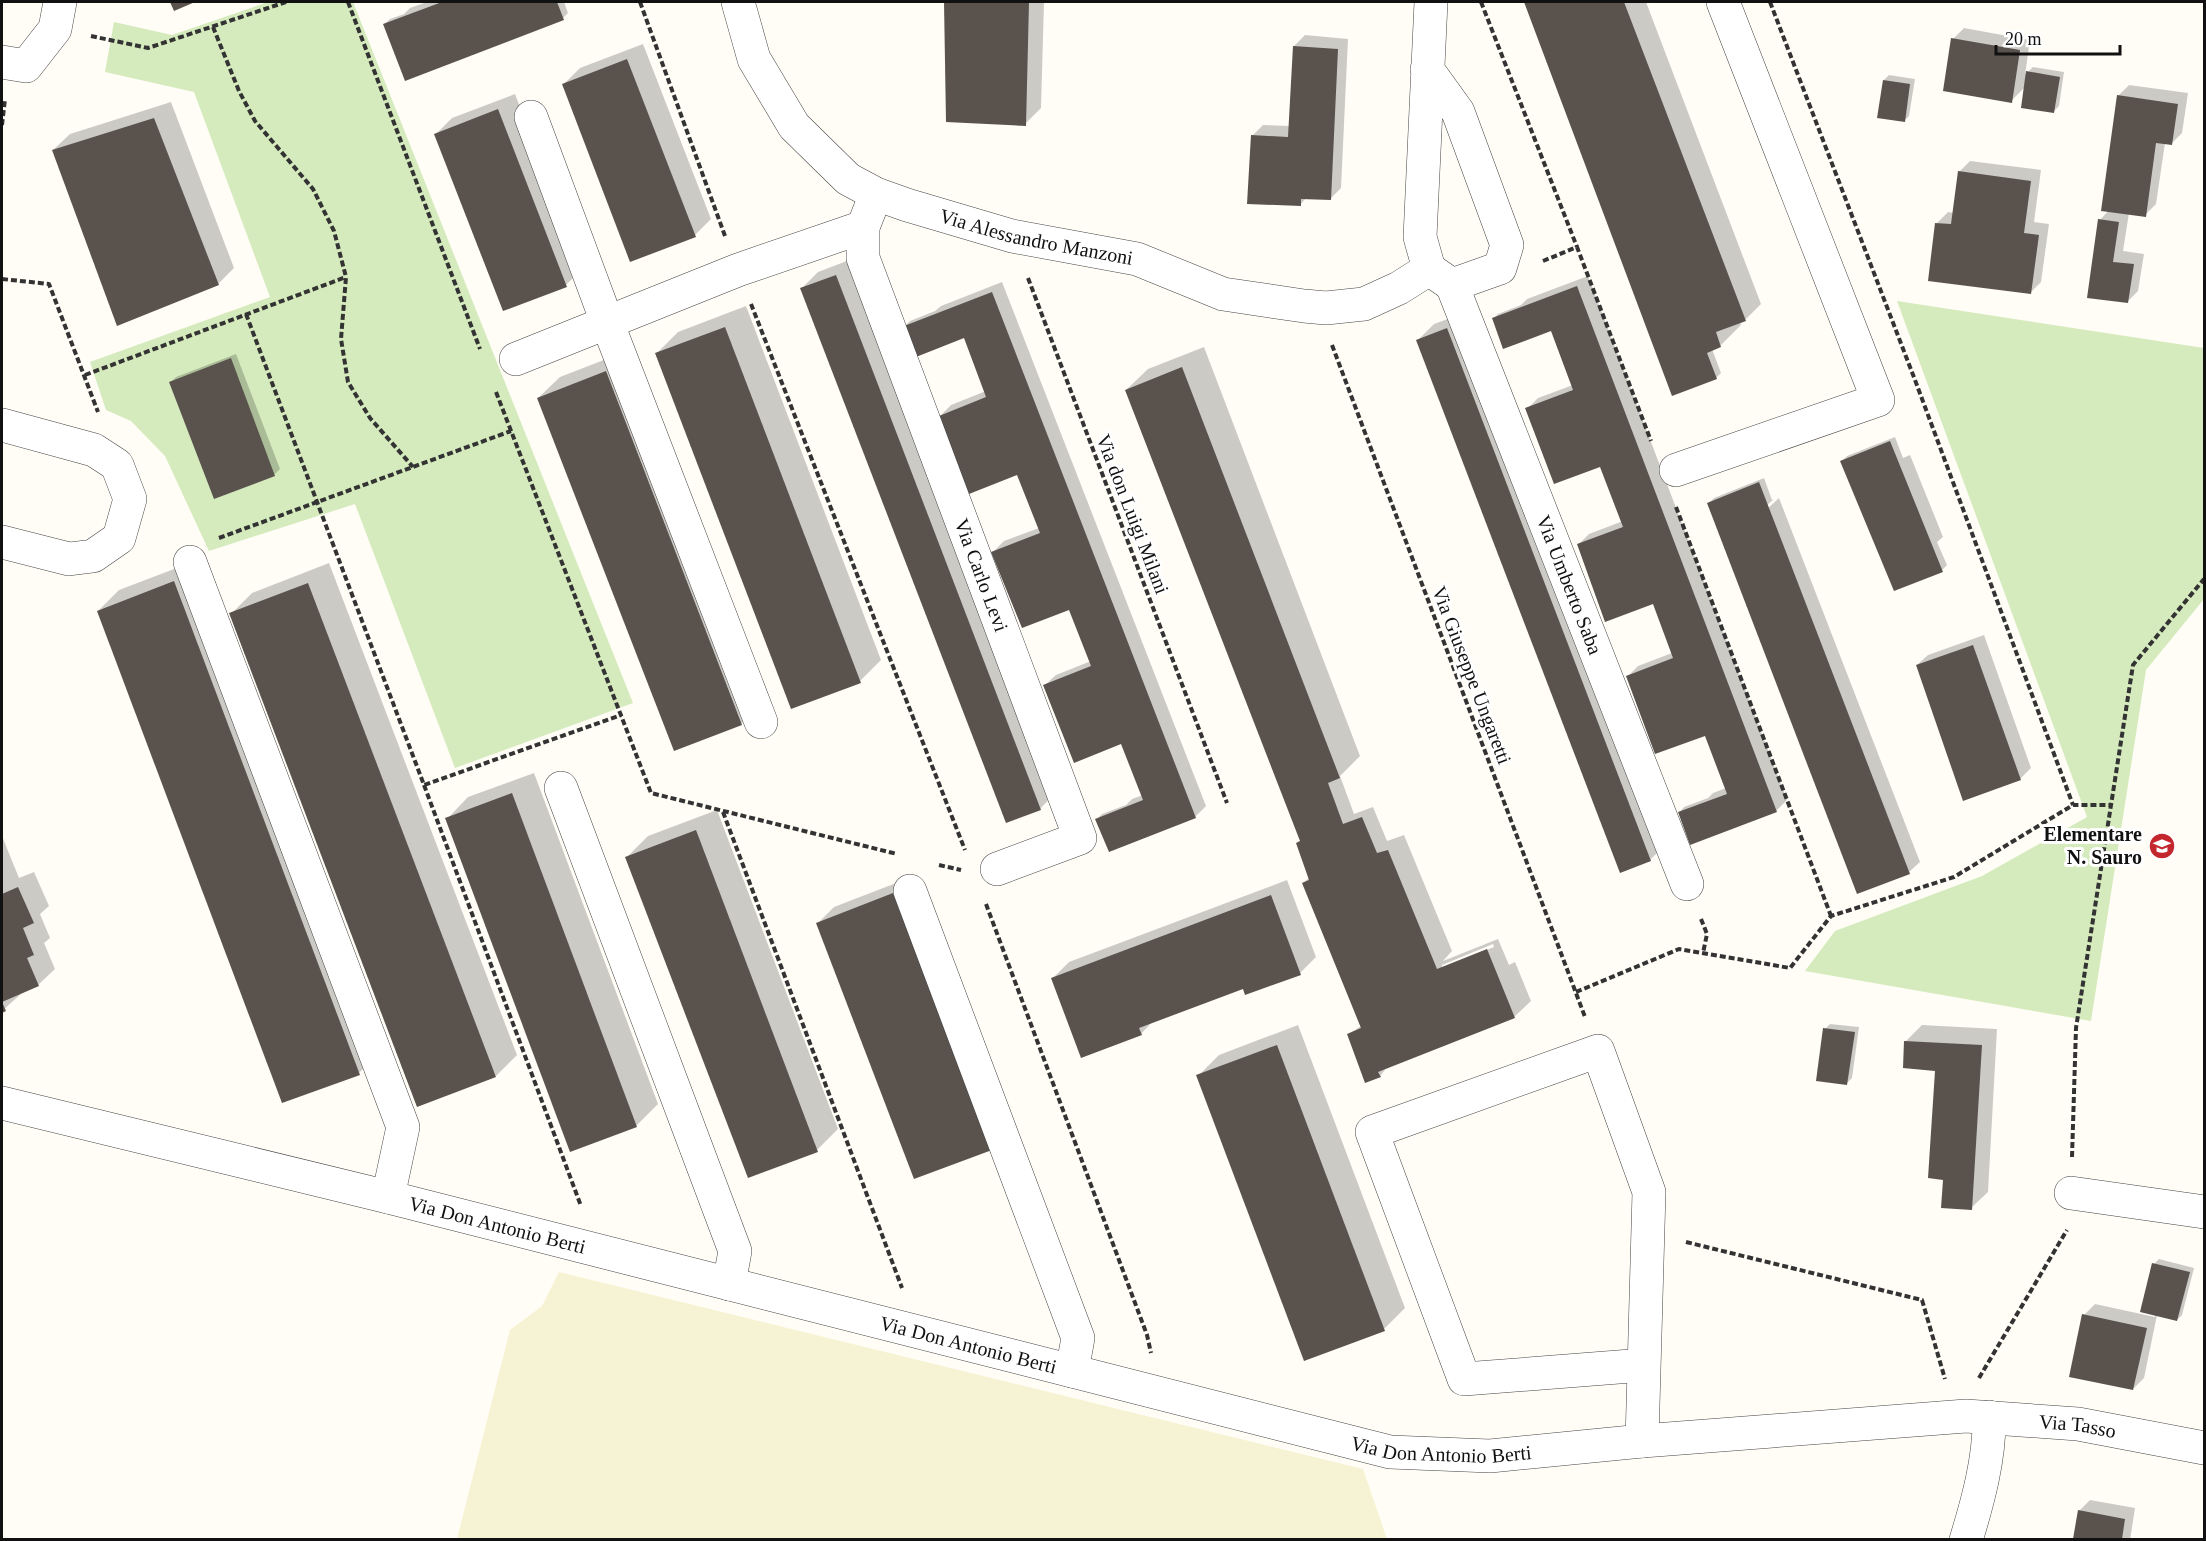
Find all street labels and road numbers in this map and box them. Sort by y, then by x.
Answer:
street label: Via Alessandro Manzoni [937,204,1135,269]
street label: Via don Luigi Milani [1091,431,1174,598]
street label: Via Umberto Saba [1532,512,1607,658]
street label: Via Carlo Levi [951,516,1013,635]
street label: Via Giuseppe Ungaretti [1427,583,1516,768]
street label: Via Don Antonio Berti [406,1192,588,1258]
street label: Via Don Antonio Berti [877,1312,1059,1378]
street label: Via Tasso [2038,1410,2118,1442]
street label: Via Don Antonio Berti [1348,1431,1533,1467]

